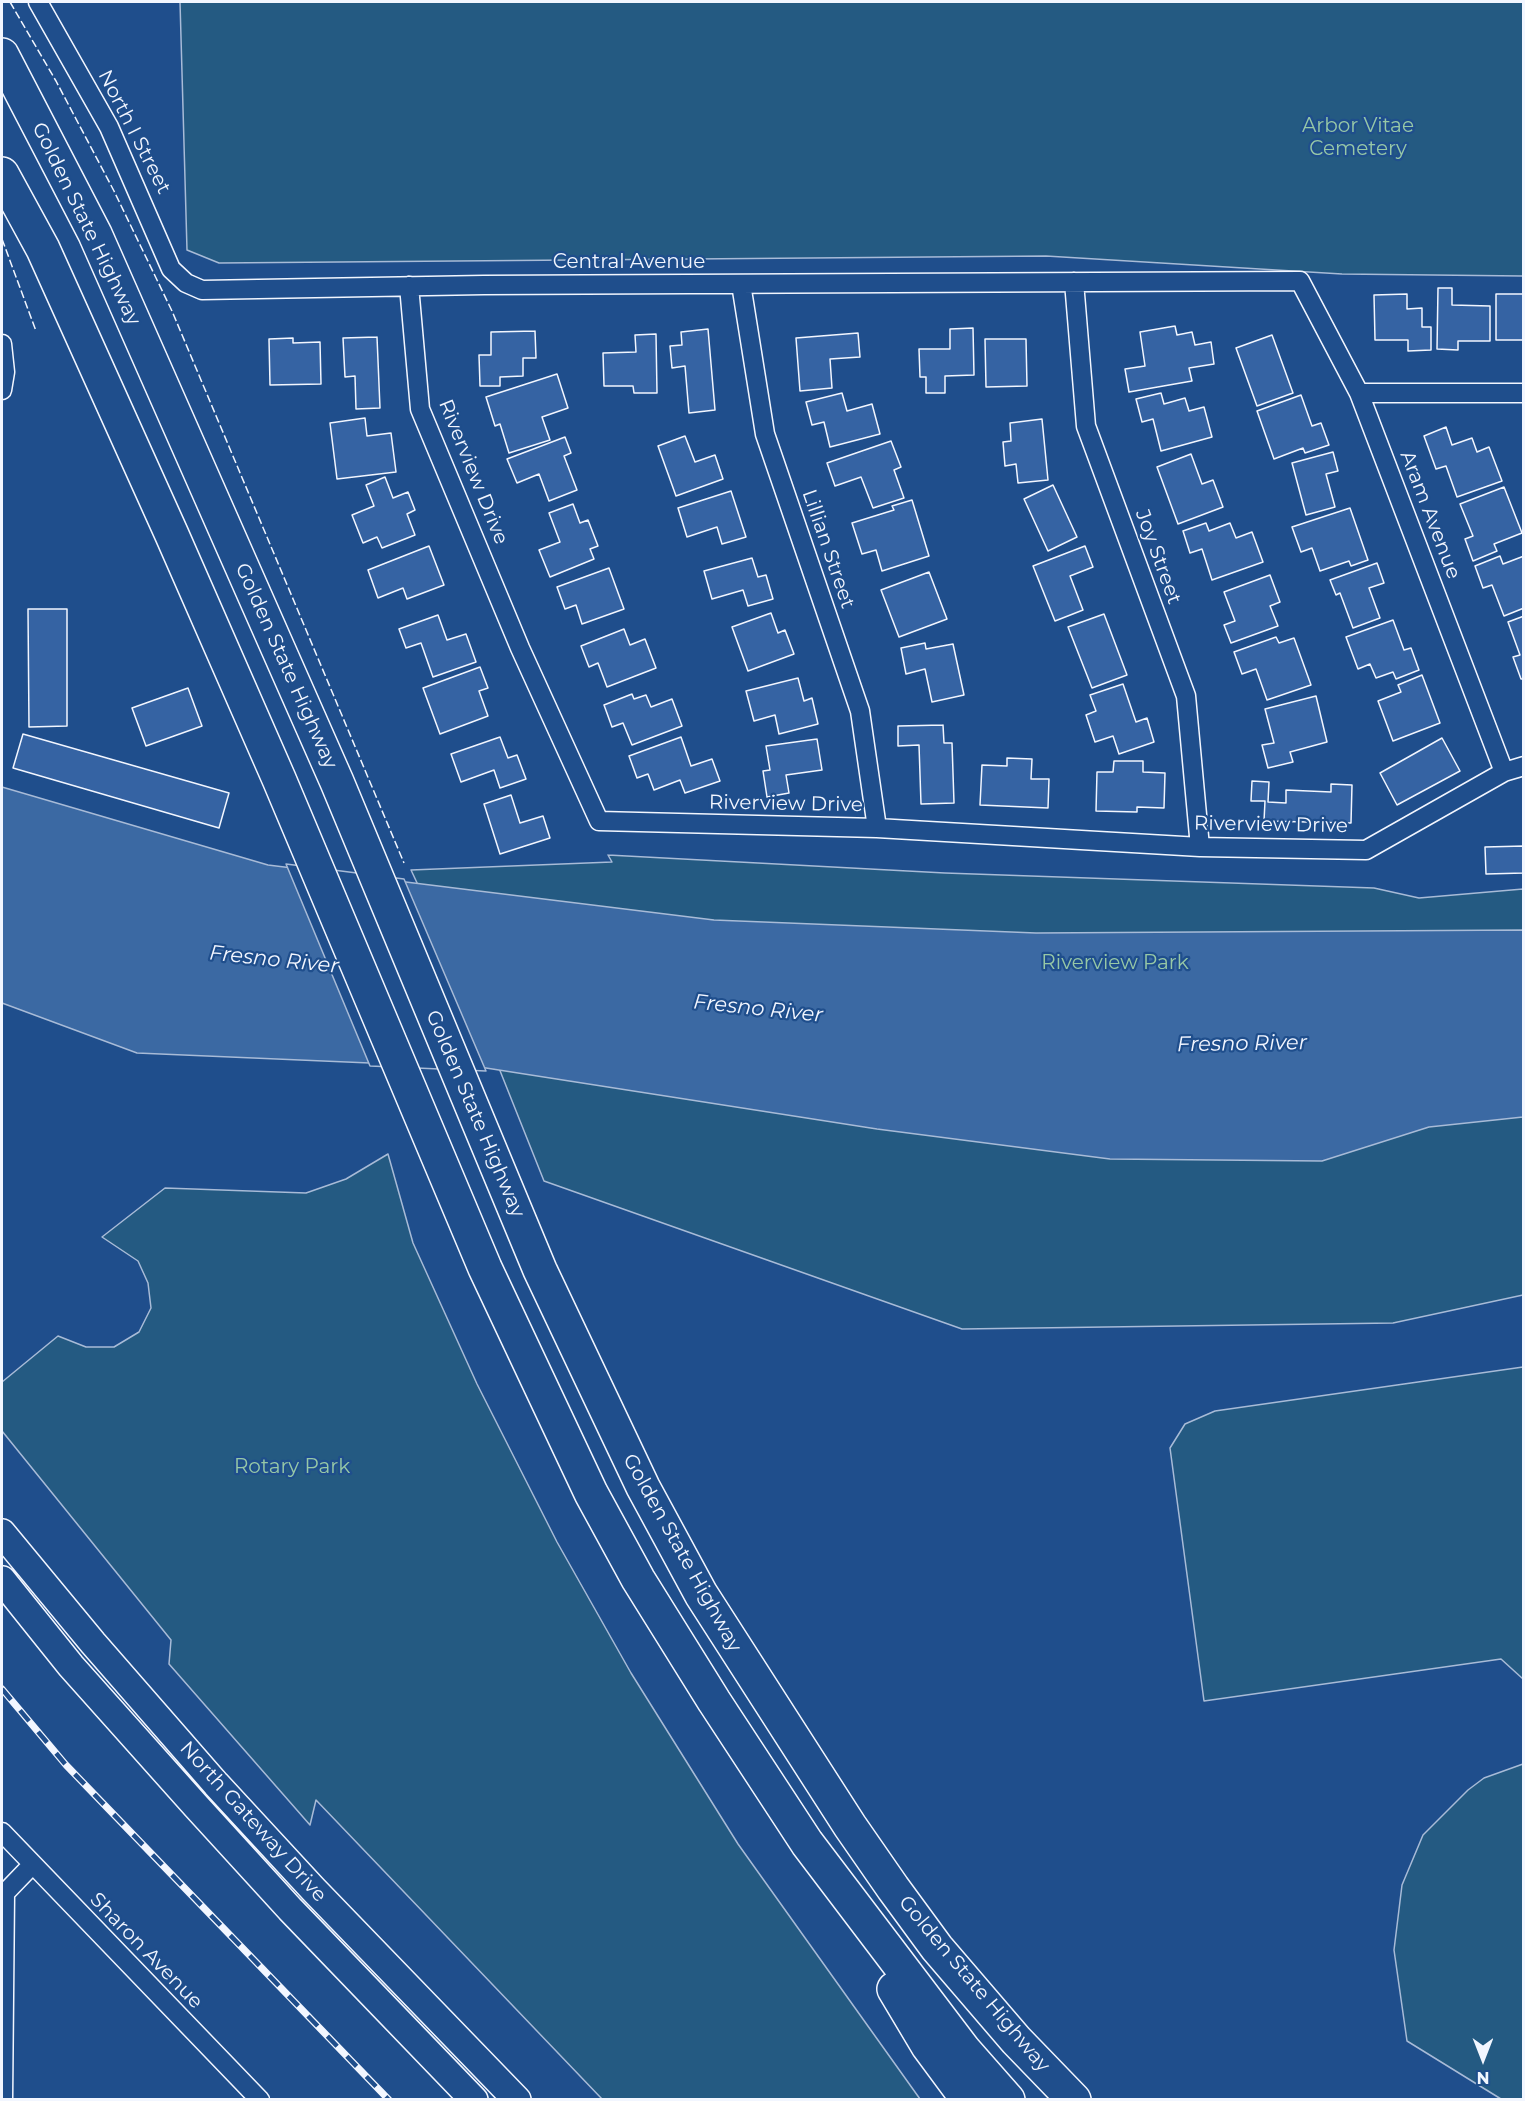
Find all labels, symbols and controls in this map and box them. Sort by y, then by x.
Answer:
street label: North I Street [92,66,176,198]
park label: Arbor Vitae Cemetery [1302,114,1414,161]
street label: Golden State Highway [26,119,146,329]
street label: Central Avenue [553,250,705,274]
street label: Riverview Drive [433,396,513,548]
street label: Aram Avenue [1395,448,1465,582]
street label: Lillian Street [796,486,860,612]
street label: Joy Street [1130,506,1186,608]
street label: Golden State Highway [230,559,342,773]
street label: Riverview Drive [709,791,863,817]
street label: Riverview Drive [1194,812,1348,838]
water label: Fresno River [208,941,340,979]
park label: Riverview Park [1041,951,1189,975]
water label: Fresno River [692,990,824,1028]
street label: Golden State Highway [420,1007,530,1221]
water label: Fresno River [1177,1030,1307,1058]
street label: Golden State Highway [618,1450,746,1656]
park label: Rotary Park [234,1455,350,1479]
street label: North Gateway Drive [175,1737,331,1907]
street label: Sharon Avenue [85,1888,207,2014]
street label: Golden State Highway [893,1891,1055,2077]
north arrow [1453,2029,1513,2089]
text: N [1477,2068,1489,2087]

